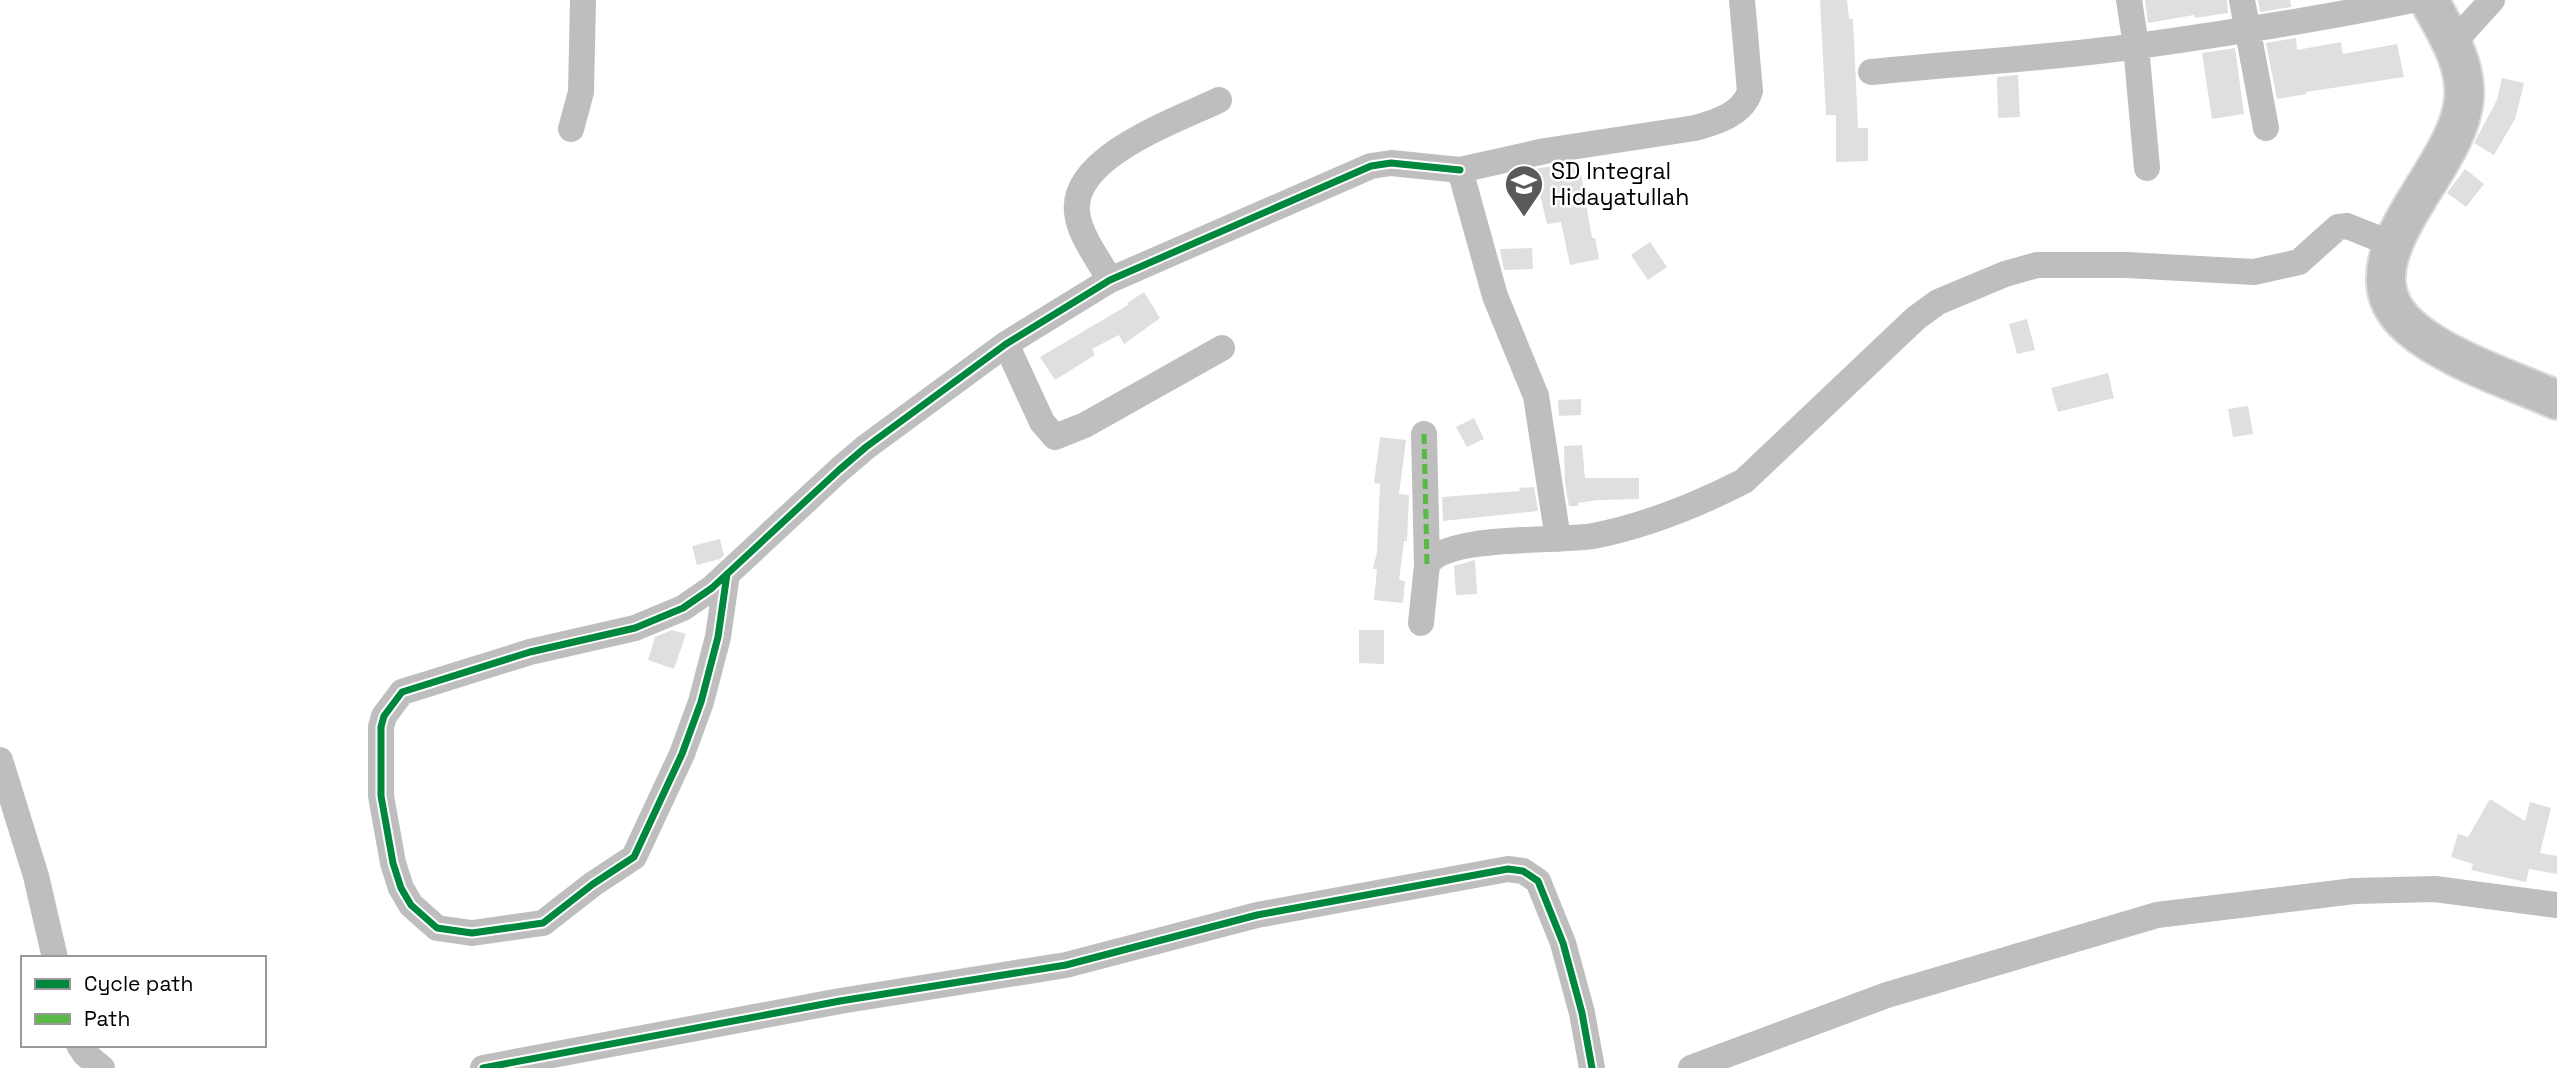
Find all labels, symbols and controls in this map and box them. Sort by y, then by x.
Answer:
place label: SD Integral Hidayatullah [1551,156,1689,212]
school or university icon: SD Integral Hidayatullah [1503,163,1545,218]
legend [21,956,266,1047]
text: Cycle path [84,970,193,997]
text: Path [84,1005,130,1032]

